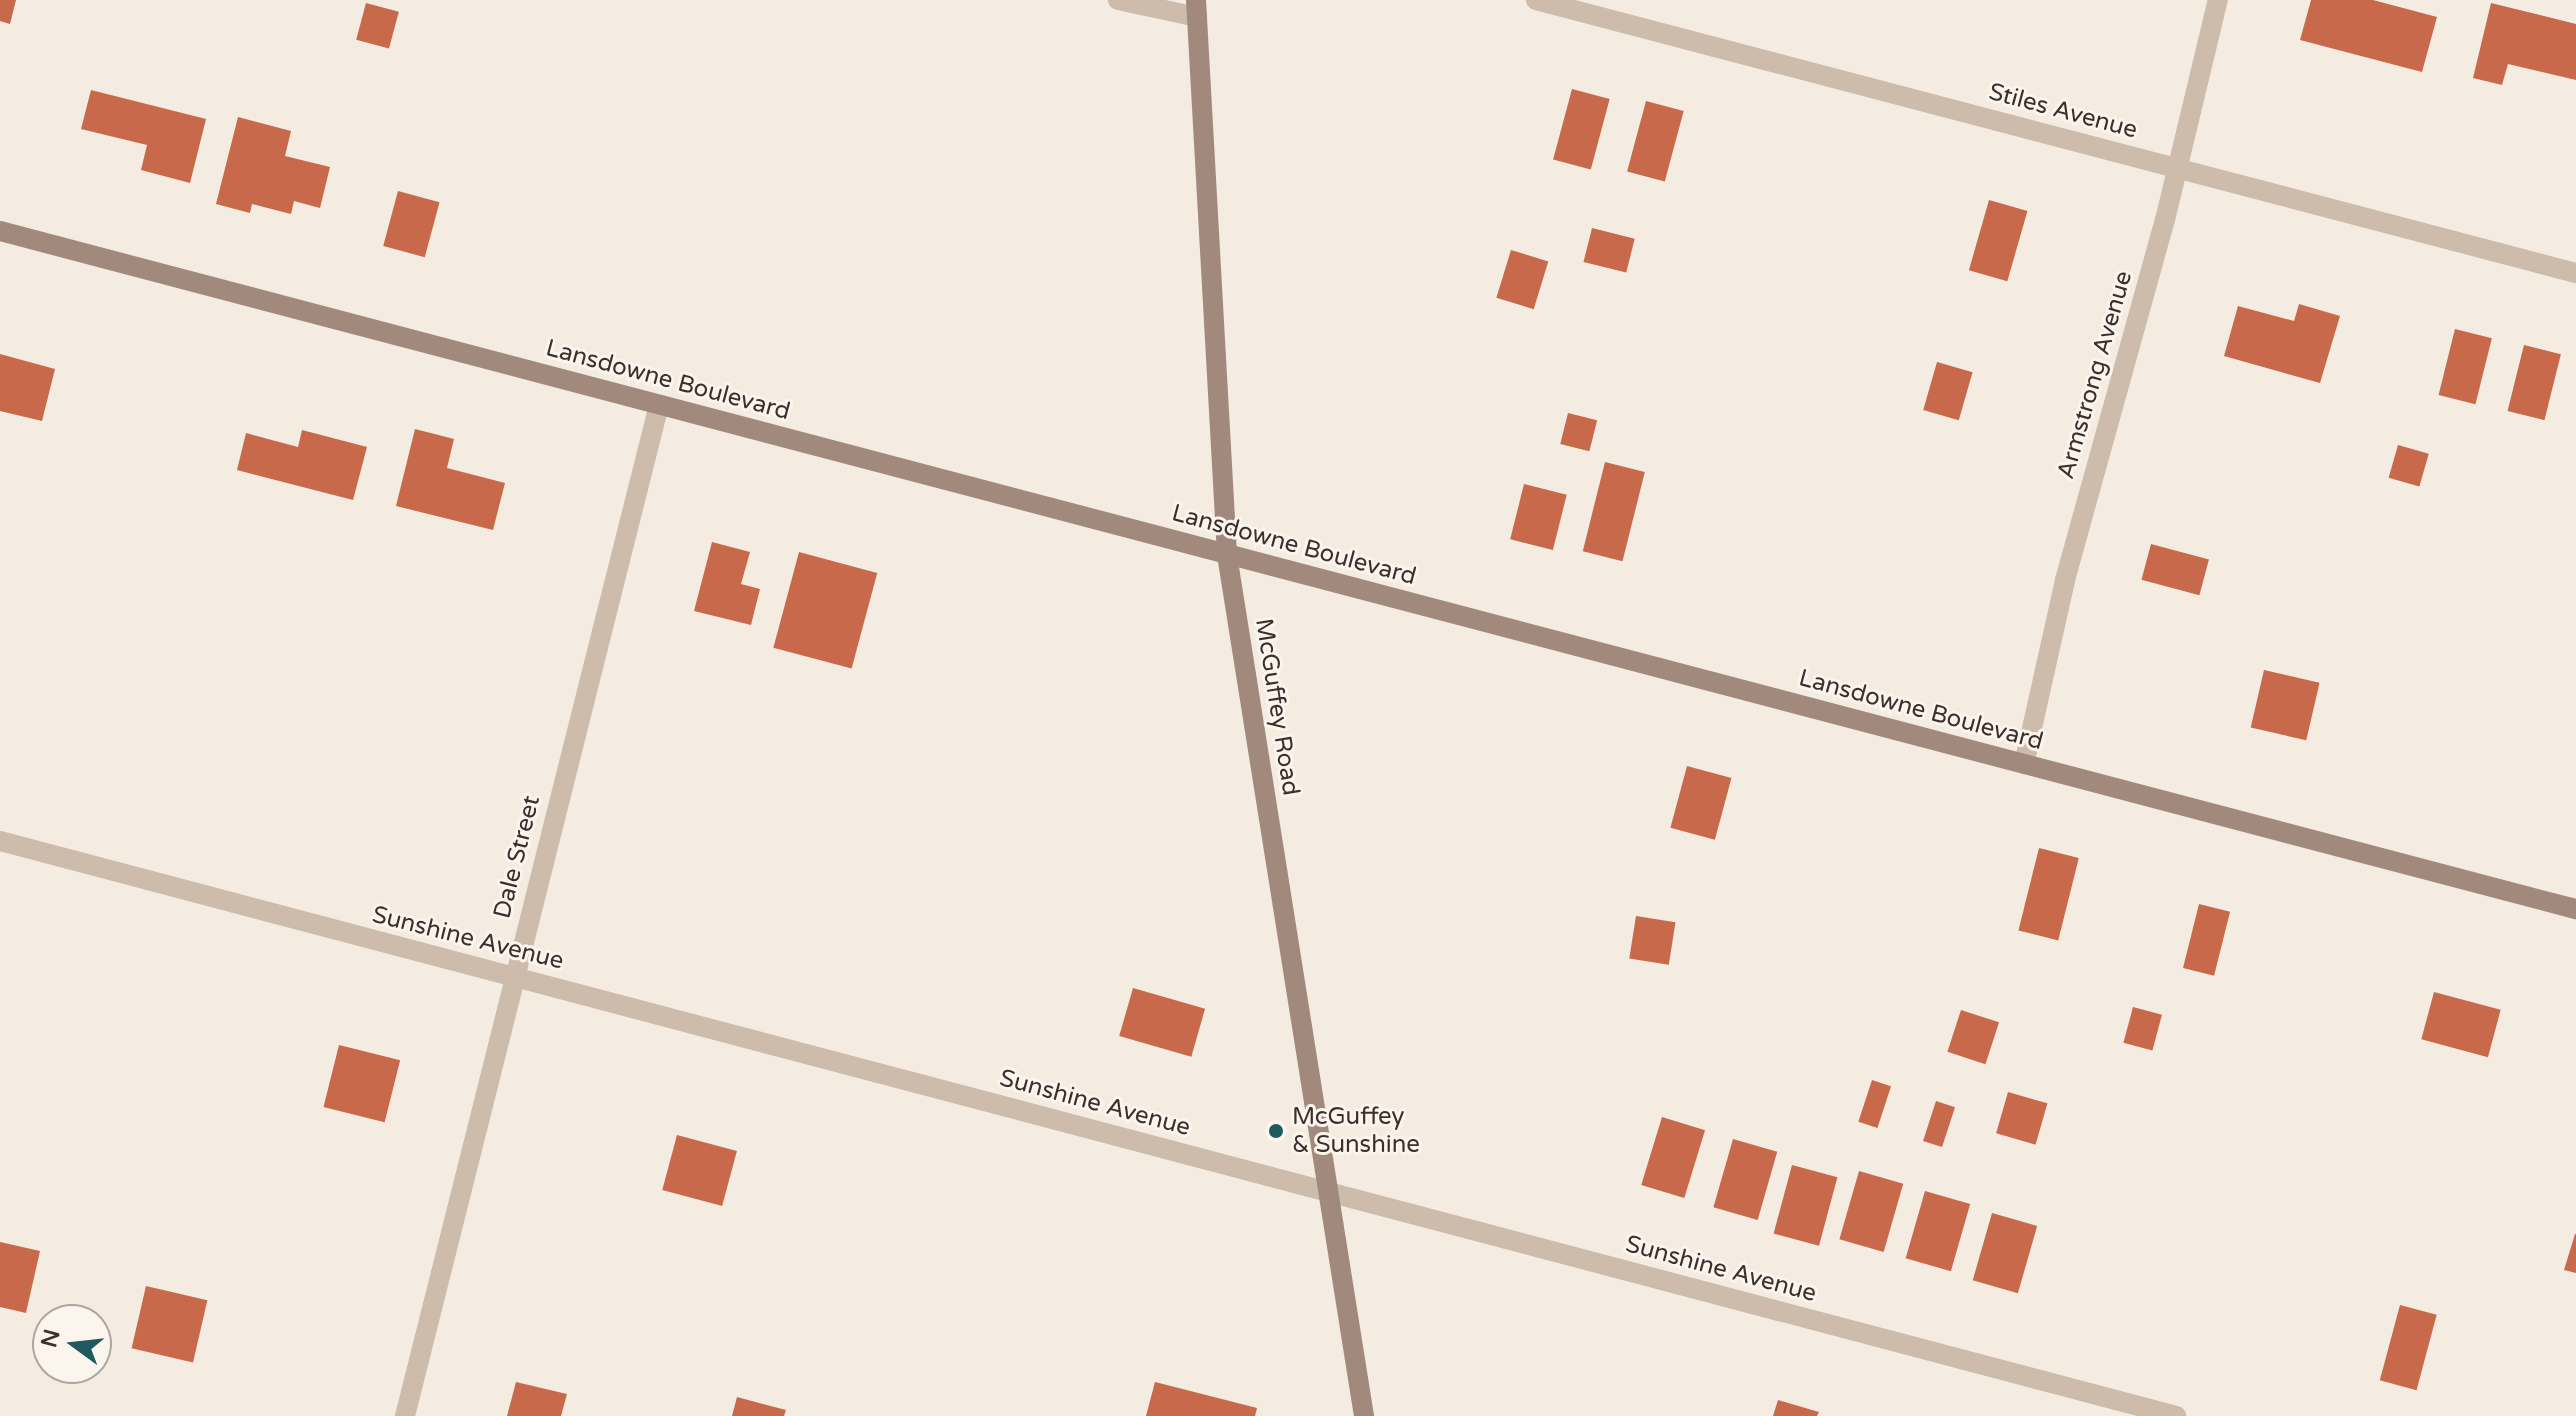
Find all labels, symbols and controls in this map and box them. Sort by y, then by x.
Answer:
street label: Stiles Avenue [1986,77,2140,145]
street label: Armstrong Avenue [2052,268,2138,482]
street label: Lansdowne Boulevard [543,334,793,426]
street label: Lansdowne Boulevard [1169,499,1419,591]
street label: McGuffey Road [1249,616,1305,798]
street label: Lansdowne Boulevard [1796,664,2046,756]
street label: Dale Street [488,793,546,921]
street label: Sunshine Avenue [369,900,567,976]
street label: Sunshine Avenue [996,1064,1194,1142]
place label: McGuffey & Sunshine [1292,1103,1420,1159]
marker: McGuffey & Sunshine [1267,1122,1285,1140]
street label: Sunshine Avenue [1622,1230,1820,1308]
north arrow [32,1304,112,1384]
text: N [36,1326,66,1350]

